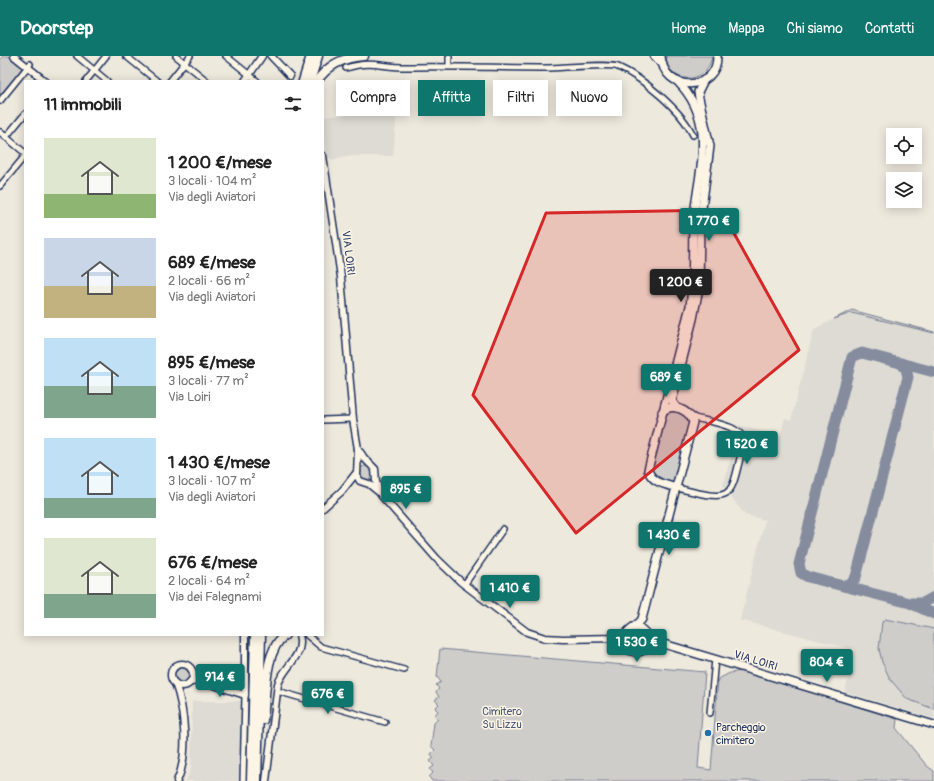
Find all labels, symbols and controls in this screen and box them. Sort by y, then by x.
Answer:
text: Doorstep [20,16,94,40]
text: Home [671,20,706,37]
text: Mappa [728,20,765,37]
text: Chi siamo [787,20,843,37]
text: Contatti [865,20,914,37]
chip: Compra [336,80,410,116]
chip: Affitta [418,80,485,116]
chip: Filtri [493,80,548,116]
chip: Nuovo [556,80,622,116]
icon: filters [282,93,304,115]
text: 11 immobili [44,94,121,115]
map controls [886,128,922,208]
button: locate [886,128,922,164]
text: 1 200 €/mese [168,152,272,173]
icon: home [76,154,124,202]
button: layers [886,172,922,208]
text: 3 locali · 104 m² [168,173,256,189]
text: Via degli Aviatori [168,189,255,205]
pin: 1 770 € [672,208,746,242]
text: 1 770 € [688,213,730,229]
street label: VIA LOIRI [339,230,358,276]
text: 689 €/mese [168,252,256,273]
icon: home [76,254,124,302]
pin: 1 200 € [644,269,718,303]
text: 2 locali · 66 m² [168,273,250,289]
text: 1 200 € [659,274,703,290]
text: Via degli Aviatori [168,289,255,305]
text: 895 €/mese [168,352,255,373]
icon: home [76,354,124,402]
pin: 689 € [638,364,694,398]
text: 689 € [650,369,682,385]
text: 3 locali · 77 m² [168,373,249,389]
text: Via Loiri [168,389,211,405]
pin: 1 520 € [710,431,784,465]
text: 1 520 € [726,436,768,452]
text: 1 430 €/mese [168,452,270,473]
icon: home [76,454,124,502]
text: 3 locali · 107 m² [168,473,256,489]
pin: 895 € [378,476,434,510]
text: 895 € [390,481,422,497]
text: Via degli Aviatori [168,489,255,505]
pin: 1 430 € [632,522,706,556]
text: 1 430 € [648,527,690,543]
text: 676 €/mese [168,552,257,573]
icon: home [76,554,124,602]
text: 2 locali · 64 m² [168,573,250,589]
pin: 1 410 € [473,575,547,609]
text: 1 410 € [490,580,530,596]
text: Via dei Falegnami [168,589,261,605]
pin: 1 530 € [600,629,674,663]
text: 1 530 € [616,634,658,650]
street label: VIA LOIRI [732,648,779,673]
pin: 804 € [799,649,855,683]
text: 804 € [810,654,844,670]
pin: 914 € [192,664,248,698]
text: 914 € [205,669,235,685]
pin: 676 € [300,681,356,715]
text: 676 € [311,686,345,702]
park label: Cimitero Su Lizzu [482,705,522,731]
place label: Parcheggio cimitero [716,721,766,747]
marker: Parcheggio cimitero [703,728,713,738]

